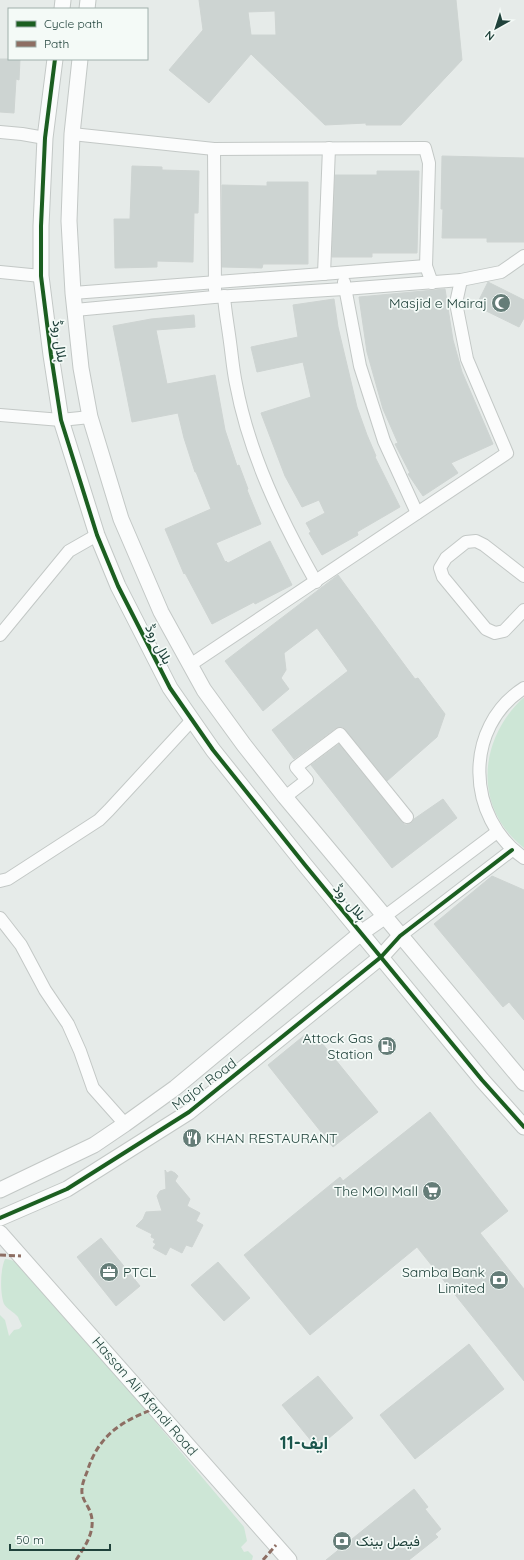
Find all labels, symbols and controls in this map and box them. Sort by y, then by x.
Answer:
legend [8,8,148,60]
north arrow [476,8,516,48]
text: Cycle path [44,16,103,31]
text: N [482,28,497,44]
text: Path [44,36,69,51]
mosque icon: Masjid e Mairaj [490,292,512,314]
place label: Masjid e Mairaj [389,294,487,312]
street label: ہلال روڈ [47,319,72,363]
street label: ہلال روڈ [140,621,177,668]
street label: ہلال روڈ [329,880,371,925]
place label: Attock Gas Station [303,1029,373,1063]
fuel station icon: Attock Gas Station [376,1035,398,1057]
street label: Major Road [168,1054,240,1114]
restaurant icon: KHAN RESTAURANT [181,1127,203,1149]
place label: KHAN RESTAURANT [206,1129,338,1147]
supermarket icon: The MOI Mall [421,1180,443,1202]
place label: The MOI Mall [334,1182,418,1200]
office icon: PTCL [98,1261,120,1283]
place label: PTCL [123,1263,157,1281]
place label: Samba Bank Limited [402,1263,485,1297]
bank icon: Samba Bank Limited [488,1269,510,1291]
street label: Hassan Ali Afandi Road [88,1333,202,1459]
district label: ایف-11 [280,1431,328,1454]
scale bar [10,1526,110,1552]
bank icon: فیصل بینک [331,1530,353,1552]
text: 50 m [16,1532,44,1547]
place label: فیصل بینک [356,1532,420,1550]

